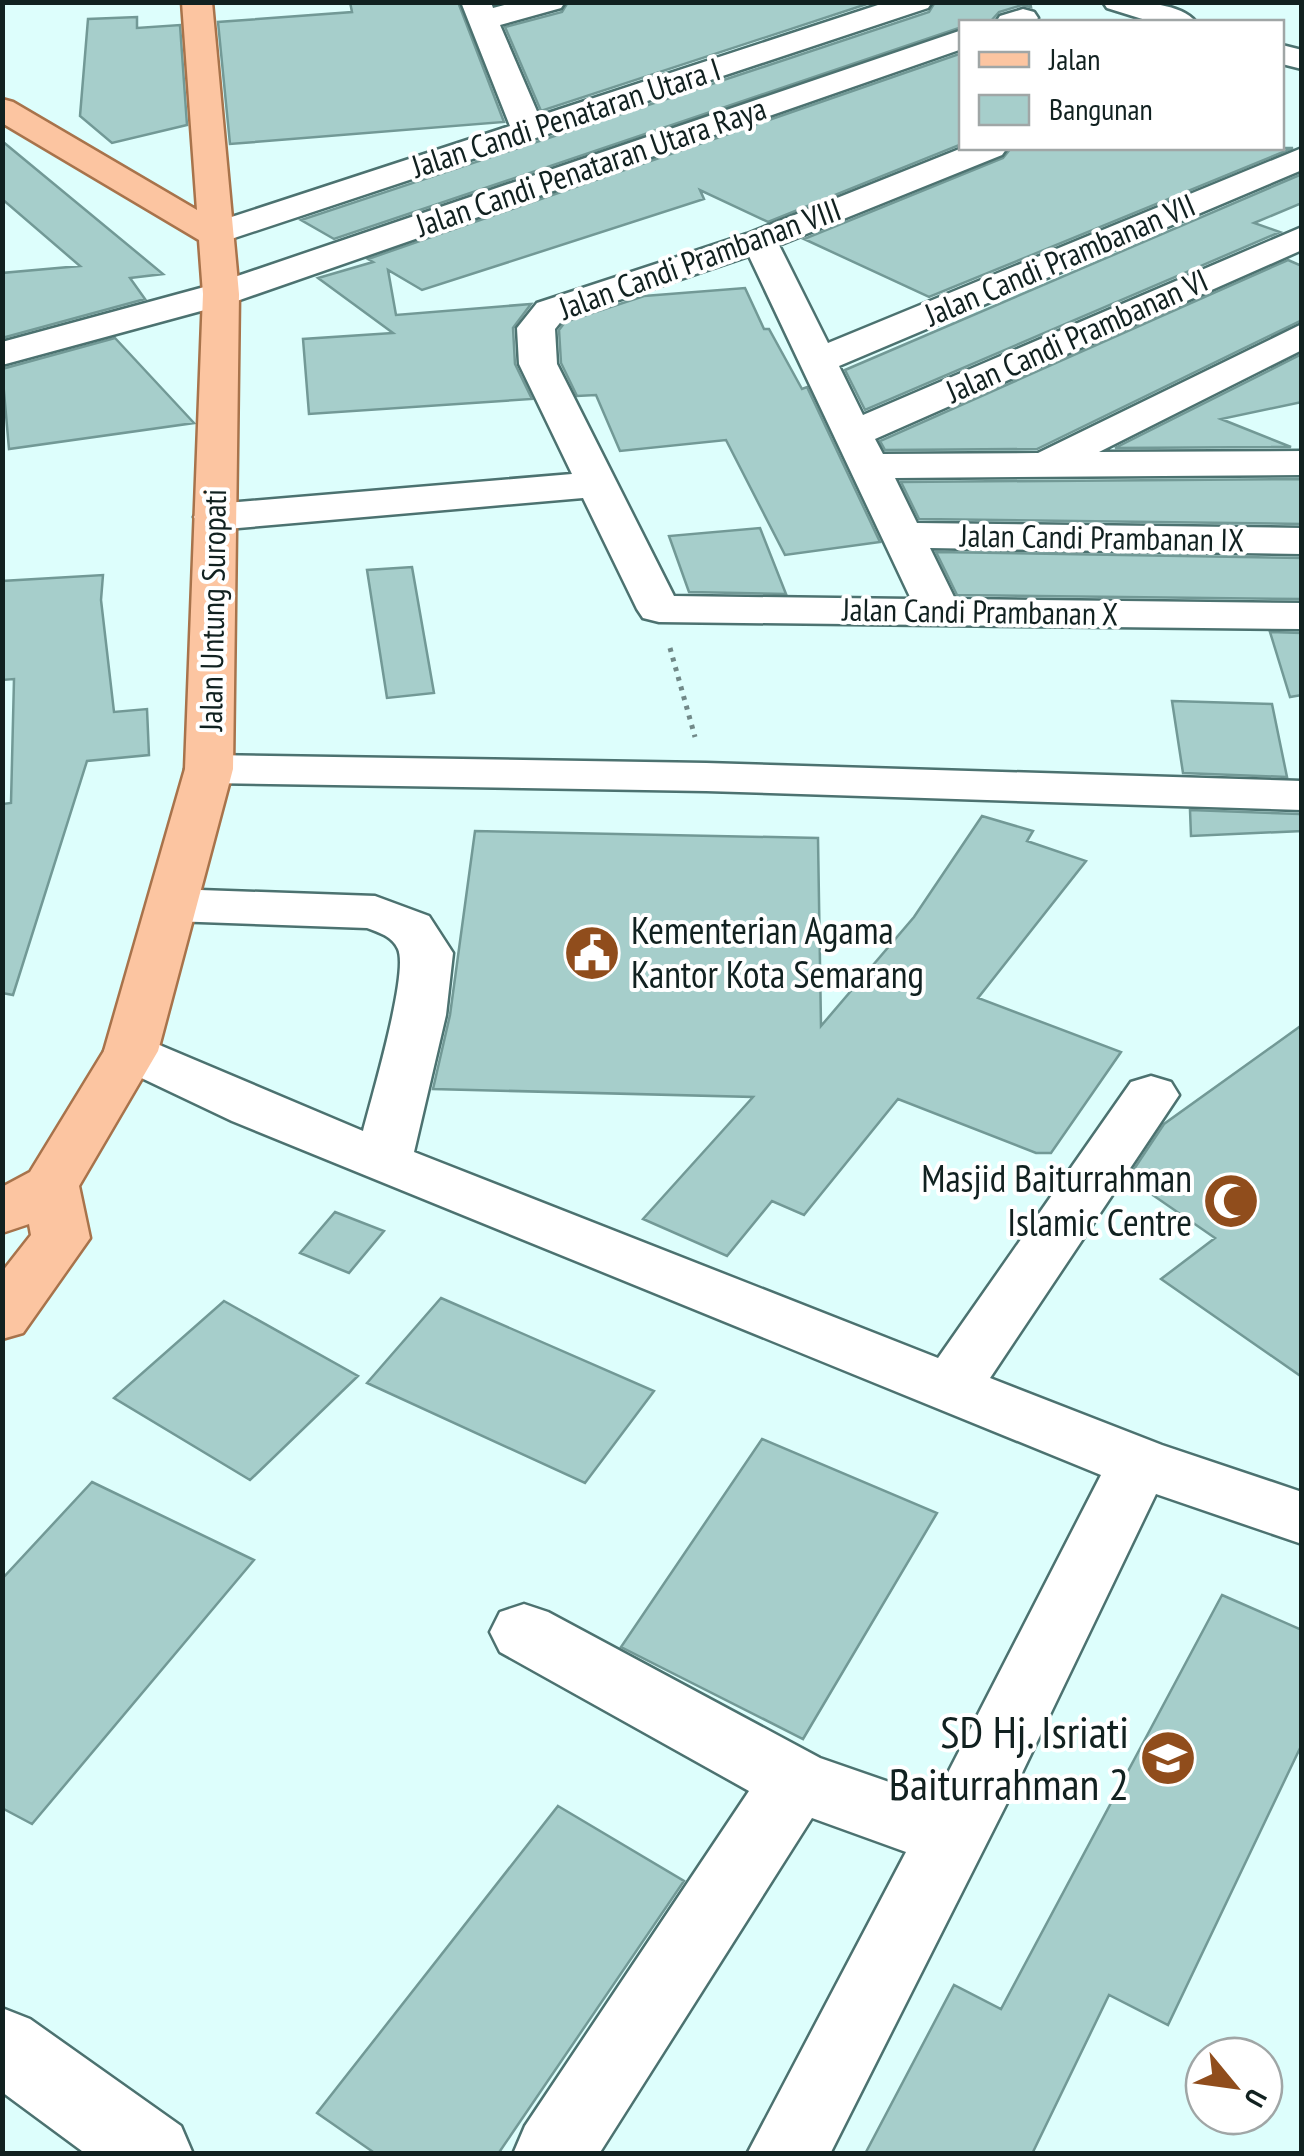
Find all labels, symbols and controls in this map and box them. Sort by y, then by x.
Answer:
legend [959,20,1284,150]
text: Jalan [1048,39,1100,78]
street label: Jalan Candi Penataran Utara I [405,47,725,187]
street label: Jalan Candi Penataran Utara Raya [409,86,771,246]
text: Bangunan [1049,89,1153,128]
street label: Jalan Candi Prambanan VII [919,186,1201,334]
street label: Jalan Candi Prambanan VIII [552,188,846,329]
street label: Jalan Candi Prambanan VI [940,261,1214,411]
street label: Jalan Untung Suropati [189,488,235,732]
street label: Jalan Candi Prambanan IX [959,514,1244,560]
street label: Jalan Candi Prambanan X [841,588,1118,634]
place label: Kementerian Agama Kantor Kota Semarang [631,905,924,998]
public building icon: Kementerian Agama Kantor Kota Semarang [562,923,622,983]
place label: Masjid Baiturrahman Islamic Centre [921,1153,1192,1246]
mosque icon: Masjid Baiturrahman Islamic Centre [1201,1171,1261,1231]
place label: SD Hj. Isriati Baiturrahman 2 [889,1702,1129,1812]
school or university icon: SD Hj. Isriati Baiturrahman 2 [1138,1728,1198,1788]
north arrow [1184,2036,1284,2136]
text: U [1237,2083,1276,2114]

